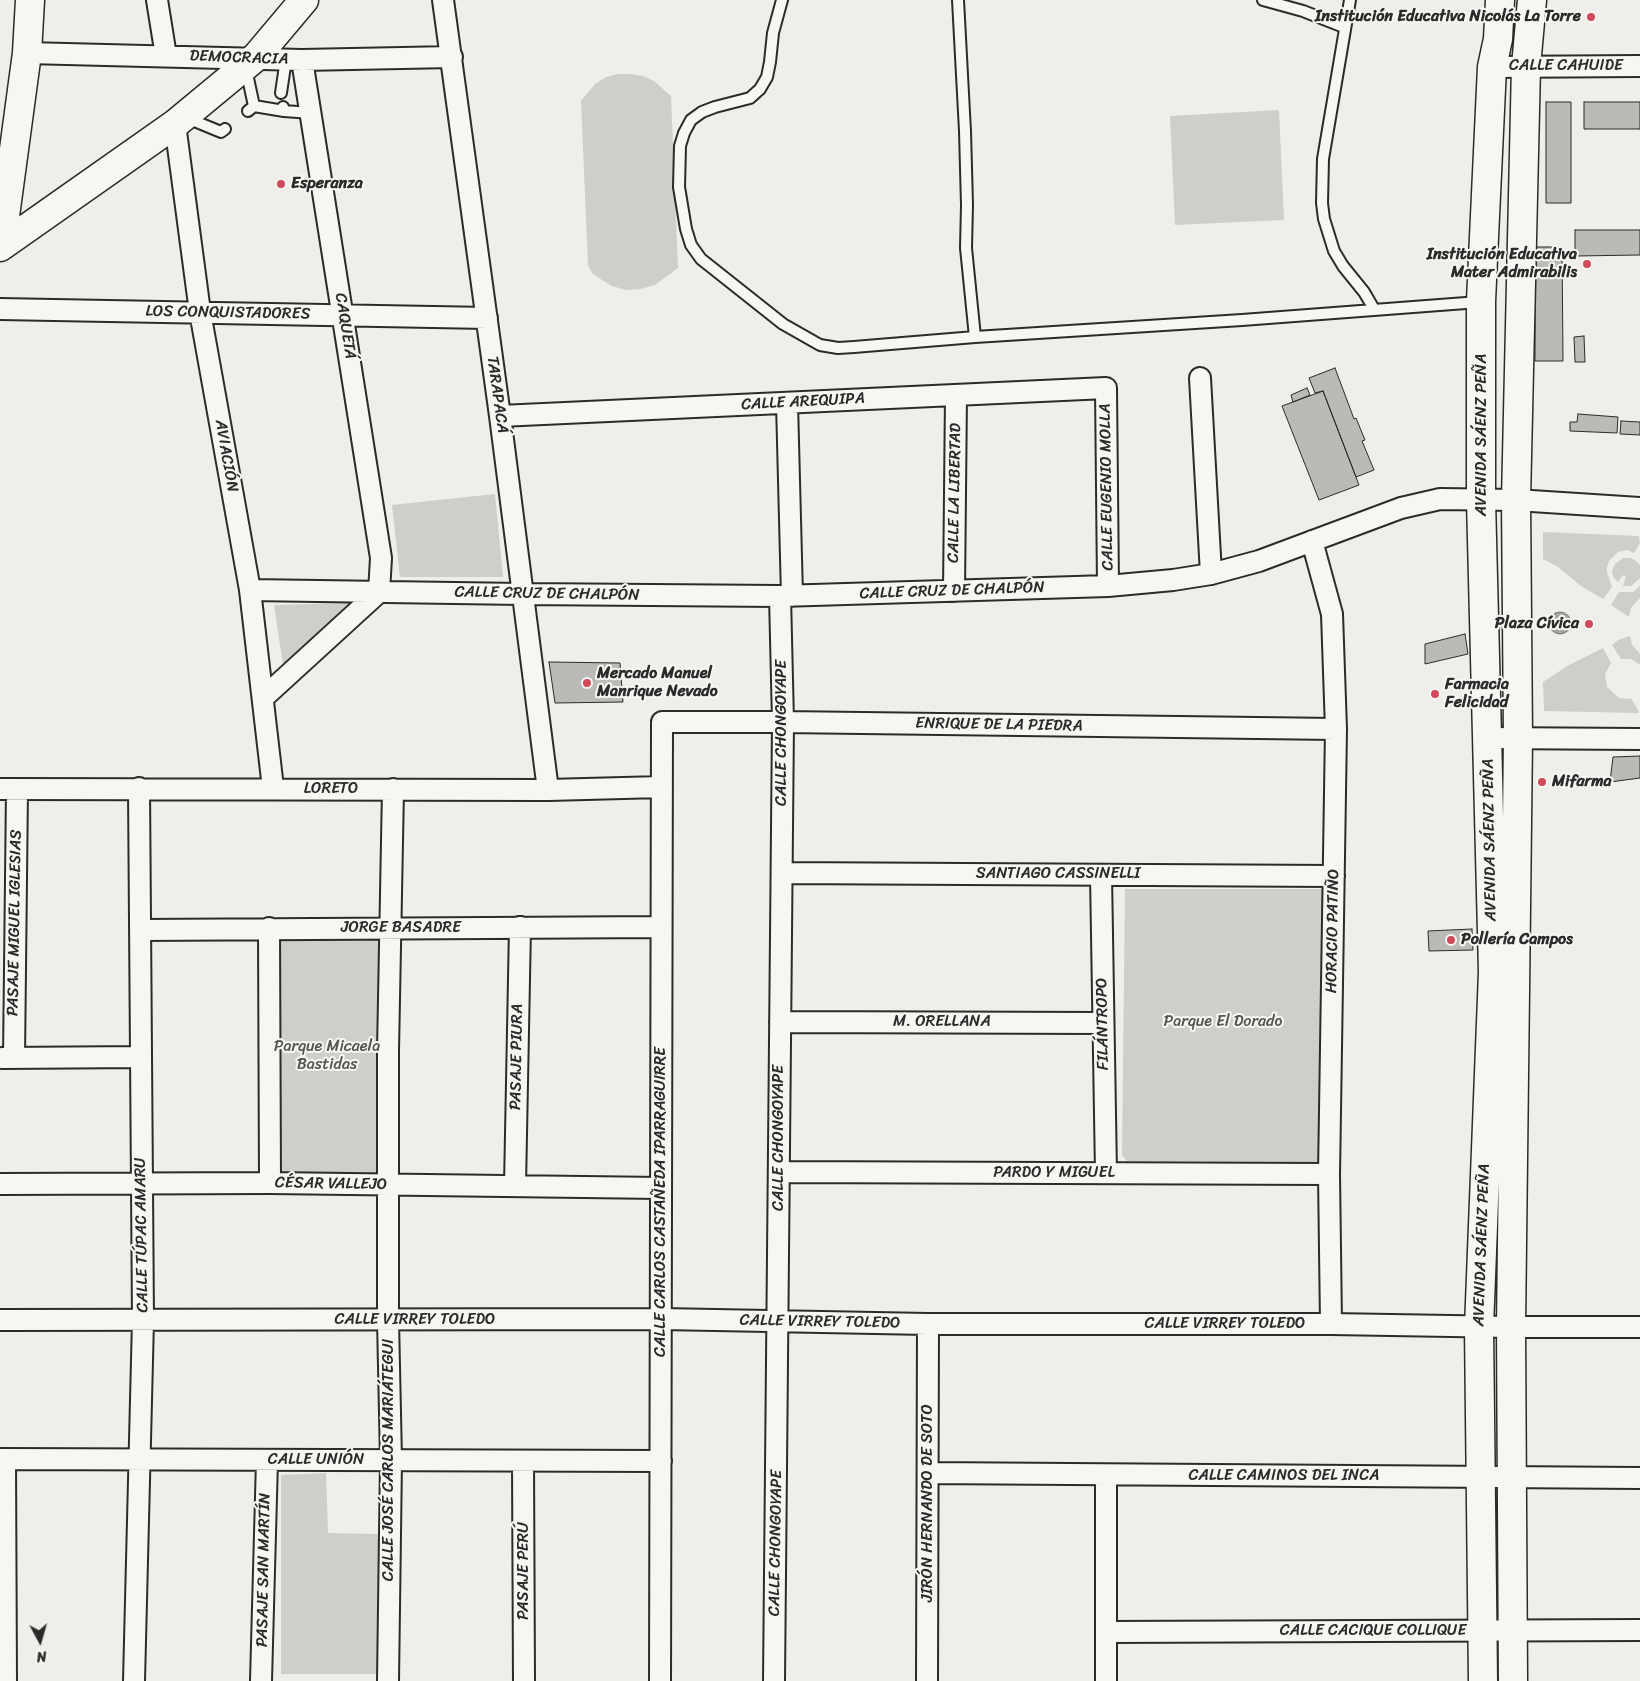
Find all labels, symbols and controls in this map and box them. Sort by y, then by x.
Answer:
place label: Institución Educativa Nicolás La Torre [1315,7,1581,27]
marker: Institución Educativa Nicolás La Torre [1585,11,1597,23]
street label: DEMOCRACIA [189,47,289,69]
street label: CALLE CAHUIDE [1509,56,1623,76]
place label: Esperanza [291,174,363,194]
marker: Esperanza [275,178,287,190]
place label: Institución Educativa Mater Admirabilis [1427,245,1577,283]
marker: Institución Educativa Mater Admirabilis [1581,258,1593,270]
street label: CAQUETÁ [330,292,360,360]
street label: LOS CONQUISTADORES [145,302,311,324]
street label: AVENIDA SÁENZ PEÑA [1472,354,1492,516]
street label: TARAPACÁ [482,355,512,435]
street label: CALLE AREQUIPA [741,389,865,415]
street label: CALLE EUGENIO MOLLA [1096,403,1118,571]
street label: AVIACIÓN [210,418,242,494]
street label: CALLE LA LIBERTAD [944,423,966,563]
street label: CALLE CRUZ DE CHALPÓN [859,578,1045,604]
street label: CALLE CRUZ DE CHALPÓN [454,583,640,605]
place label: Plaza Cívica [1495,614,1579,634]
marker: Plaza Cívica [1583,618,1595,630]
street label: CALLE CHONGOYAPE [772,660,792,806]
place label: Mercado Manuel Manrique Nevado [597,664,718,702]
place label: Farmacia Felicidad [1445,675,1509,713]
marker: Mercado Manuel Manrique Nevado [581,677,593,689]
marker: Farmacia Felicidad [1429,688,1441,700]
street label: ENRIQUE DE LA PIEDRA [915,714,1083,736]
street label: AVENIDA SÁENZ PEÑA [1479,759,1501,921]
place label: Mifarma [1552,772,1611,792]
marker: Mifarma [1536,776,1548,788]
street label: LORETO [304,779,358,799]
street label: PASAJE MIGUEL IGLESIAS [4,830,26,1016]
street label: SANTIAGO CASSINELLI [976,864,1140,884]
street label: HORACIO PATIÑO [1322,869,1344,993]
street label: JORGE BASADRE [341,918,461,938]
place label: Pollería Campos [1461,930,1573,950]
marker: Pollería Campos [1445,934,1457,946]
street label: FILÁNTROPO [1093,977,1113,1071]
street label: PASAJE PIURA [506,1004,528,1110]
street label: M. ORELLANA [893,1012,991,1032]
park label: Parque El Dorado [1164,1012,1282,1032]
park label: Parque Micaela Bastidas [274,1037,380,1075]
street label: CALLE CARLOS CASTAÑEDA IPARRAGUIRRE [651,1047,671,1357]
street label: CALLE CHONGOYAPE [769,1065,789,1211]
street label: CALLE TÚPAC AMARU [131,1157,153,1313]
street label: PARDO Y MIGUEL [993,1163,1115,1183]
street label: AVENIDA SÁENZ PEÑA [1470,1163,1494,1327]
street label: CÉSAR VALLEJO [275,1173,387,1195]
street label: CALLE VIRREY TOLEDO [335,1310,495,1330]
street label: CALLE VIRREY TOLEDO [739,1311,901,1333]
street label: CALLE VIRREY TOLEDO [1145,1314,1305,1334]
street label: CALLE JOSÉ CARLOS MARIÁTEGUI [379,1339,399,1581]
street label: JIRÓN HERNANDO DE SOTO [918,1404,938,1602]
street label: CALLE UNIÓN [268,1450,364,1470]
street label: CALLE CAMINOS DEL INCA [1188,1466,1380,1486]
street label: CALLE CHONGOYAPE [765,1470,787,1616]
street label: PASAJE SAN MARTÍN [253,1493,275,1647]
street label: PASAJE PERÚ [514,1522,534,1620]
north arrow [15,1616,65,1666]
street label: CALLE CACIQUE COLLIQUE [1280,1621,1466,1641]
text: N [35,1643,48,1669]

